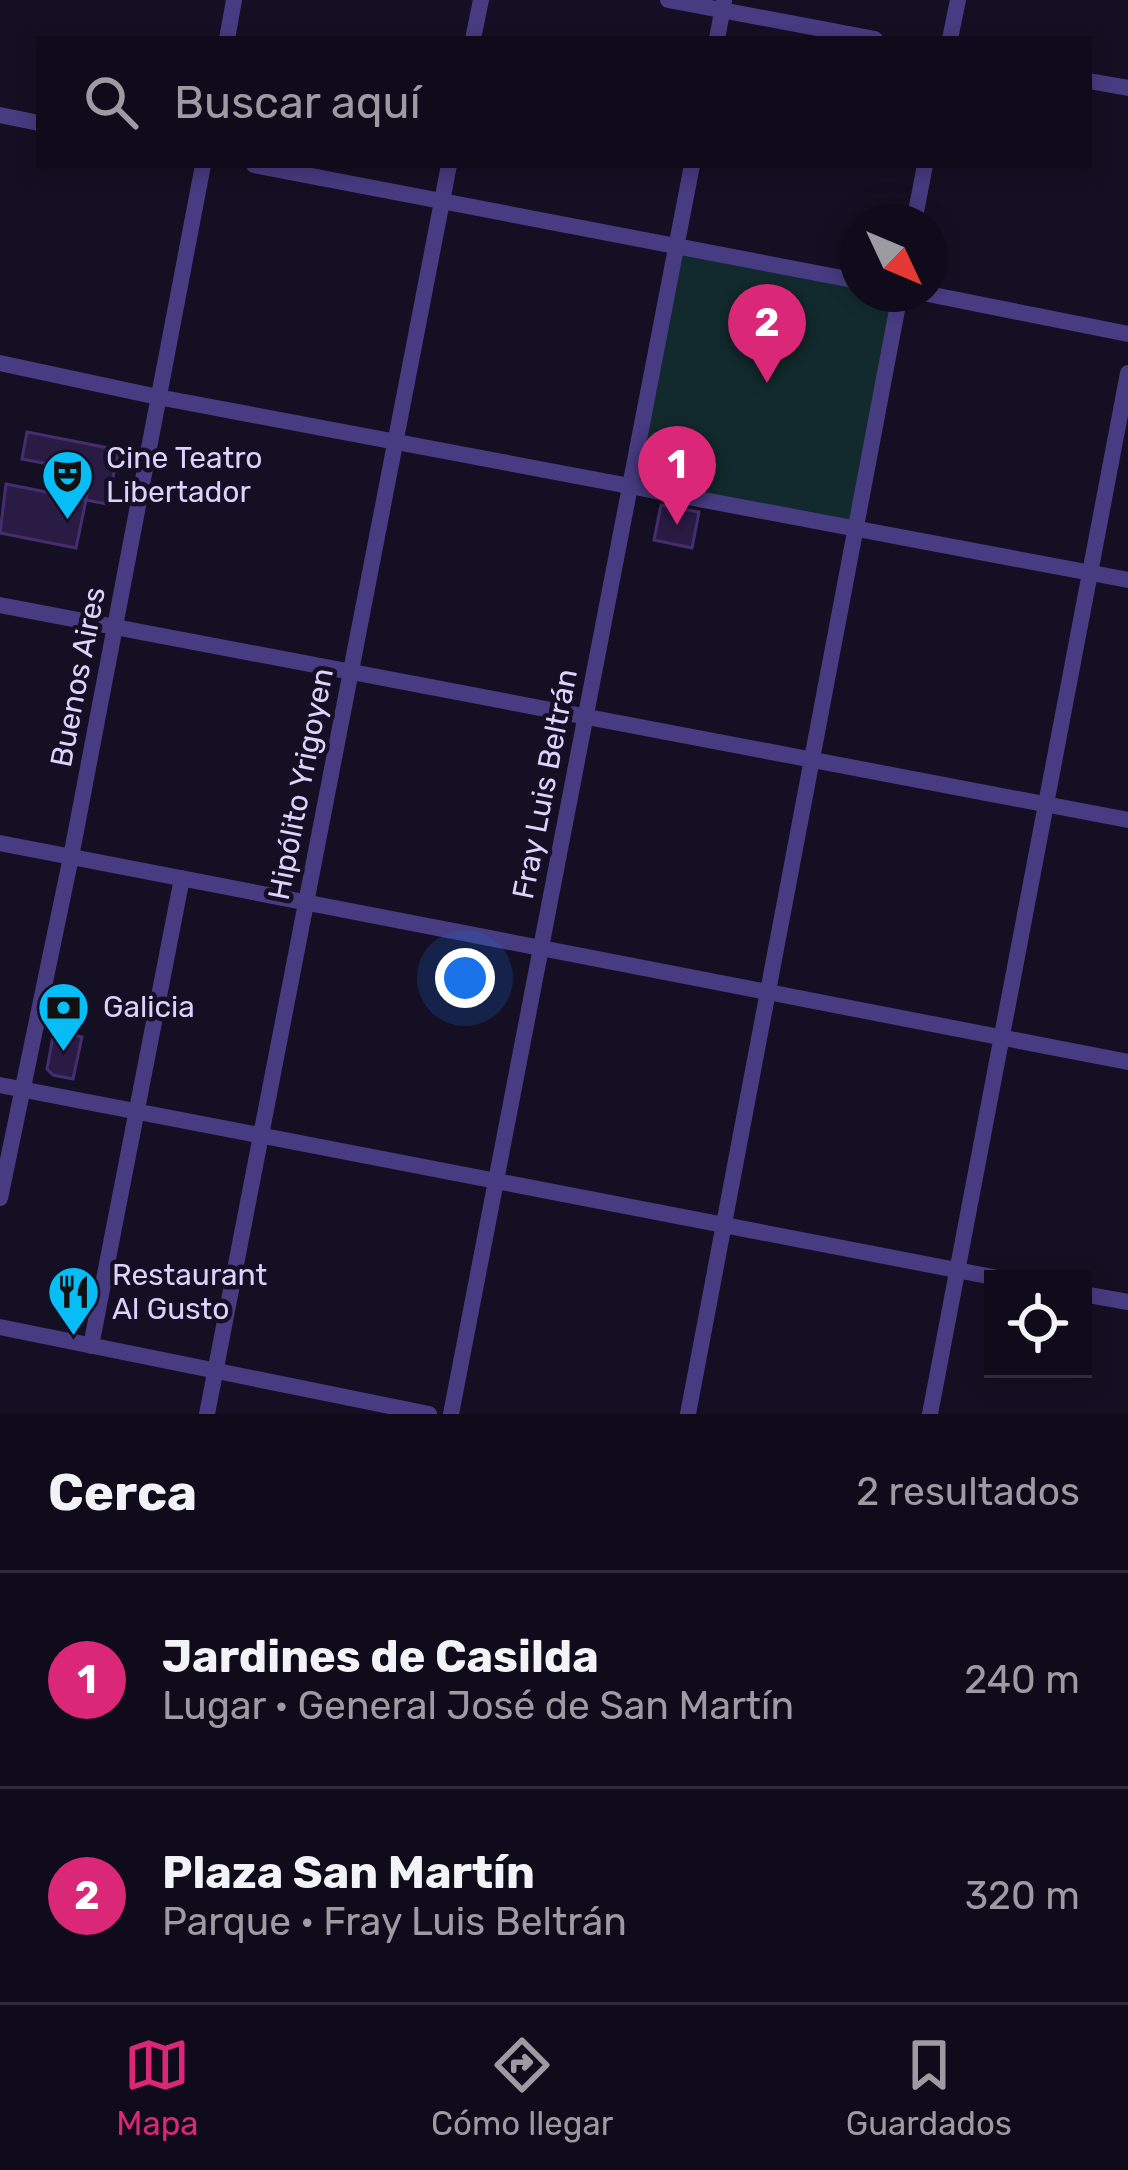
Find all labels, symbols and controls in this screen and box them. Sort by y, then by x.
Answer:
search box [36,36,1092,168]
icon: search [78,69,144,135]
text: Buscar aquí [174,76,421,129]
north arrow [840,204,948,312]
pin: 2 [728,284,806,383]
pin: 1 [638,426,716,525]
place label: Cine Teatro Libertador [106,440,263,510]
theatre icon: Cine Teatro Libertador [39,447,95,521]
street label: Buenos Aires [43,584,113,770]
street label: Hipólito Yrigoyen [261,665,341,903]
street label: Fray Luis Beltrán [505,666,585,902]
your location [435,948,495,1008]
bank icon: Galicia [36,979,92,1053]
place label: Galicia [103,989,195,1025]
place label: Restaurant Al Gusto [112,1257,268,1327]
restaurant icon: Restaurant Al Gusto [45,1264,101,1338]
map controls [984,1270,1092,1378]
button: locate [984,1270,1092,1378]
text: Cerca [48,1462,197,1523]
text: 2 resultados [856,1469,1080,1515]
text: Jardines de Casilda [162,1630,599,1683]
text: 1 [77,1657,97,1703]
text: 240 m [964,1657,1080,1703]
text: Lugar · General José de San Martín [162,1683,794,1729]
text: Plaza San Martín [162,1846,535,1899]
text: 2 [74,1873,100,1919]
text: 320 m [965,1873,1080,1919]
text: Parque · Fray Luis Beltrán [162,1899,627,1945]
tab: Mapa [116,2032,199,2143]
tab: Cómo llegar [431,2032,613,2143]
tab: Guardados [846,2032,1012,2143]

